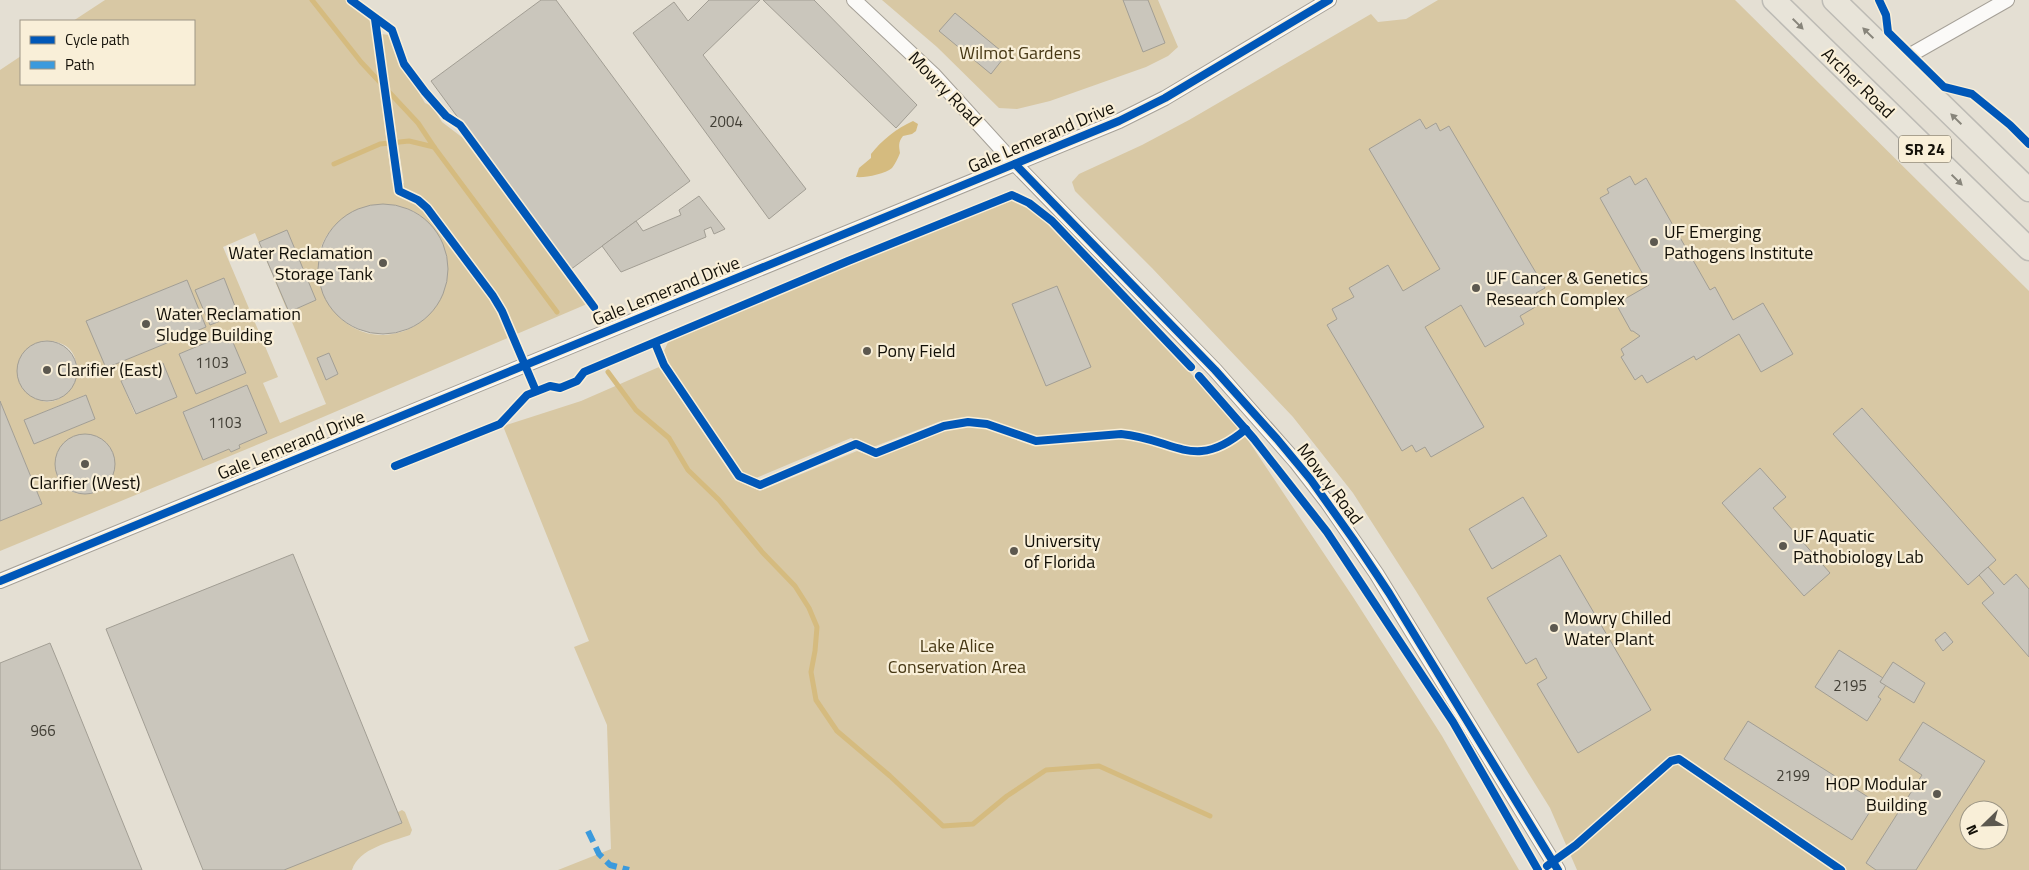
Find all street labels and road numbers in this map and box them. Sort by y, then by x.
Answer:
street label: Archer Road [1816,41,1901,124]
street label: Mowry Road [902,45,988,133]
street label: Gale Lemerand Drive [963,93,1118,180]
road number: SR 24 [1899,136,1951,162]
street label: Gale Lemerand Drive [588,249,744,332]
street label: Gale Lemerand Drive [213,403,369,486]
street label: Mowry Road [1291,437,1370,530]

